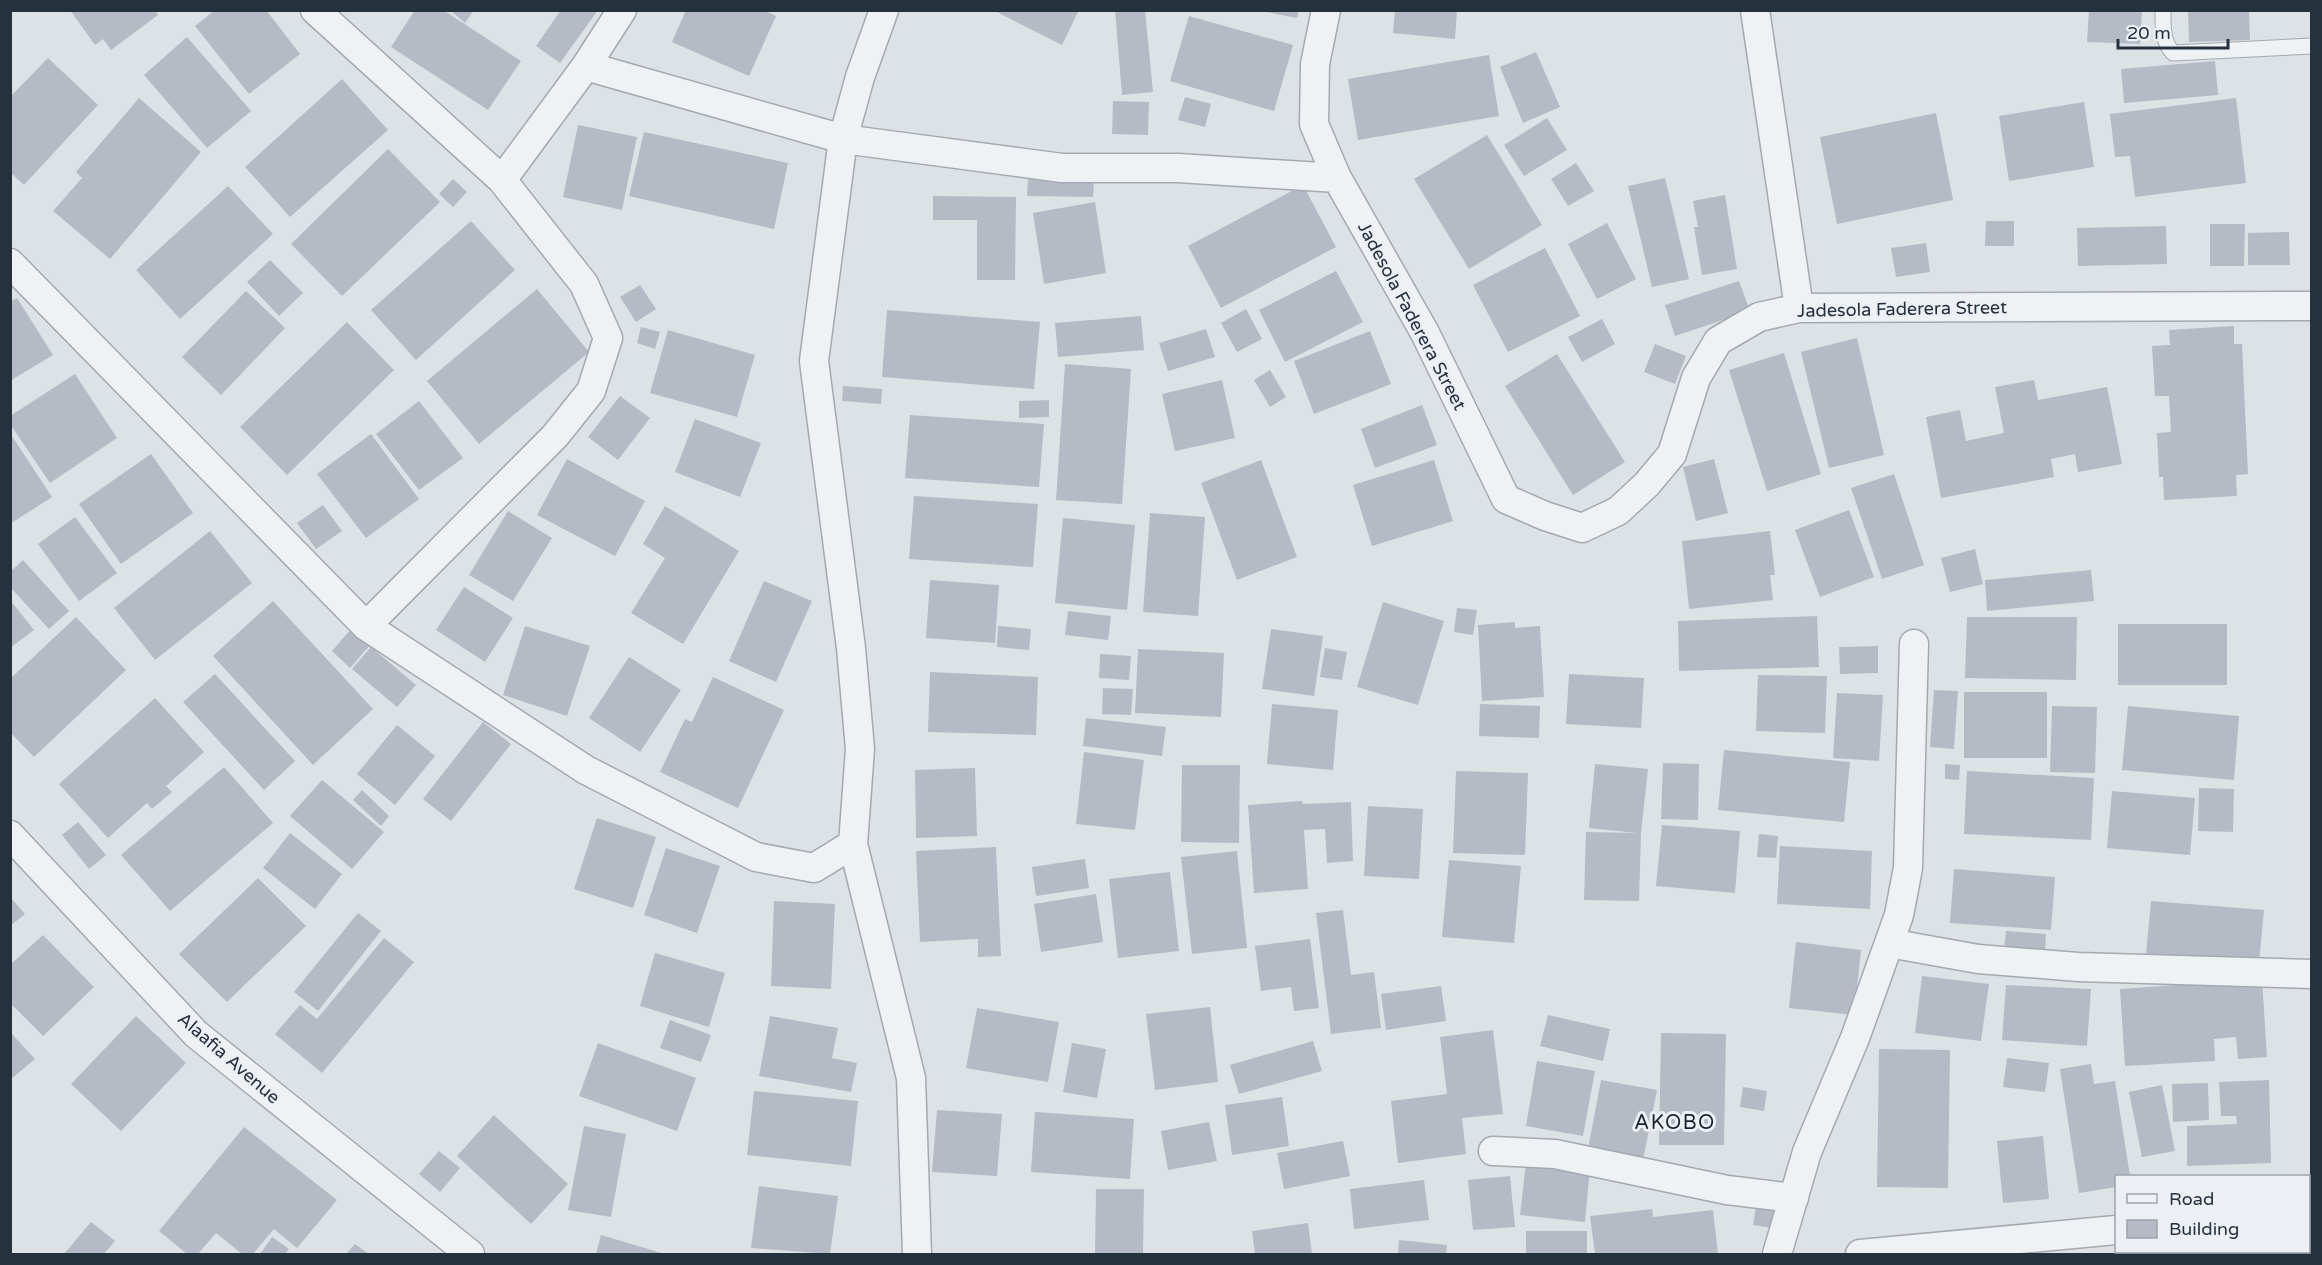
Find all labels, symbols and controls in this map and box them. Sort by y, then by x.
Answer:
scale bar [2118,12,2228,50]
text: 20 m [2127,22,2171,44]
street label: Jadesola Faderera Street [1353,218,1471,414]
street label: Jadesola Faderera Street [1797,296,2007,322]
street label: Alaafia Avenue [173,1008,285,1108]
district label: AKOBO [1634,1111,1716,1135]
legend [2115,1175,2310,1253]
text: Road [2169,1188,2214,1210]
text: Building [2169,1218,2239,1240]

